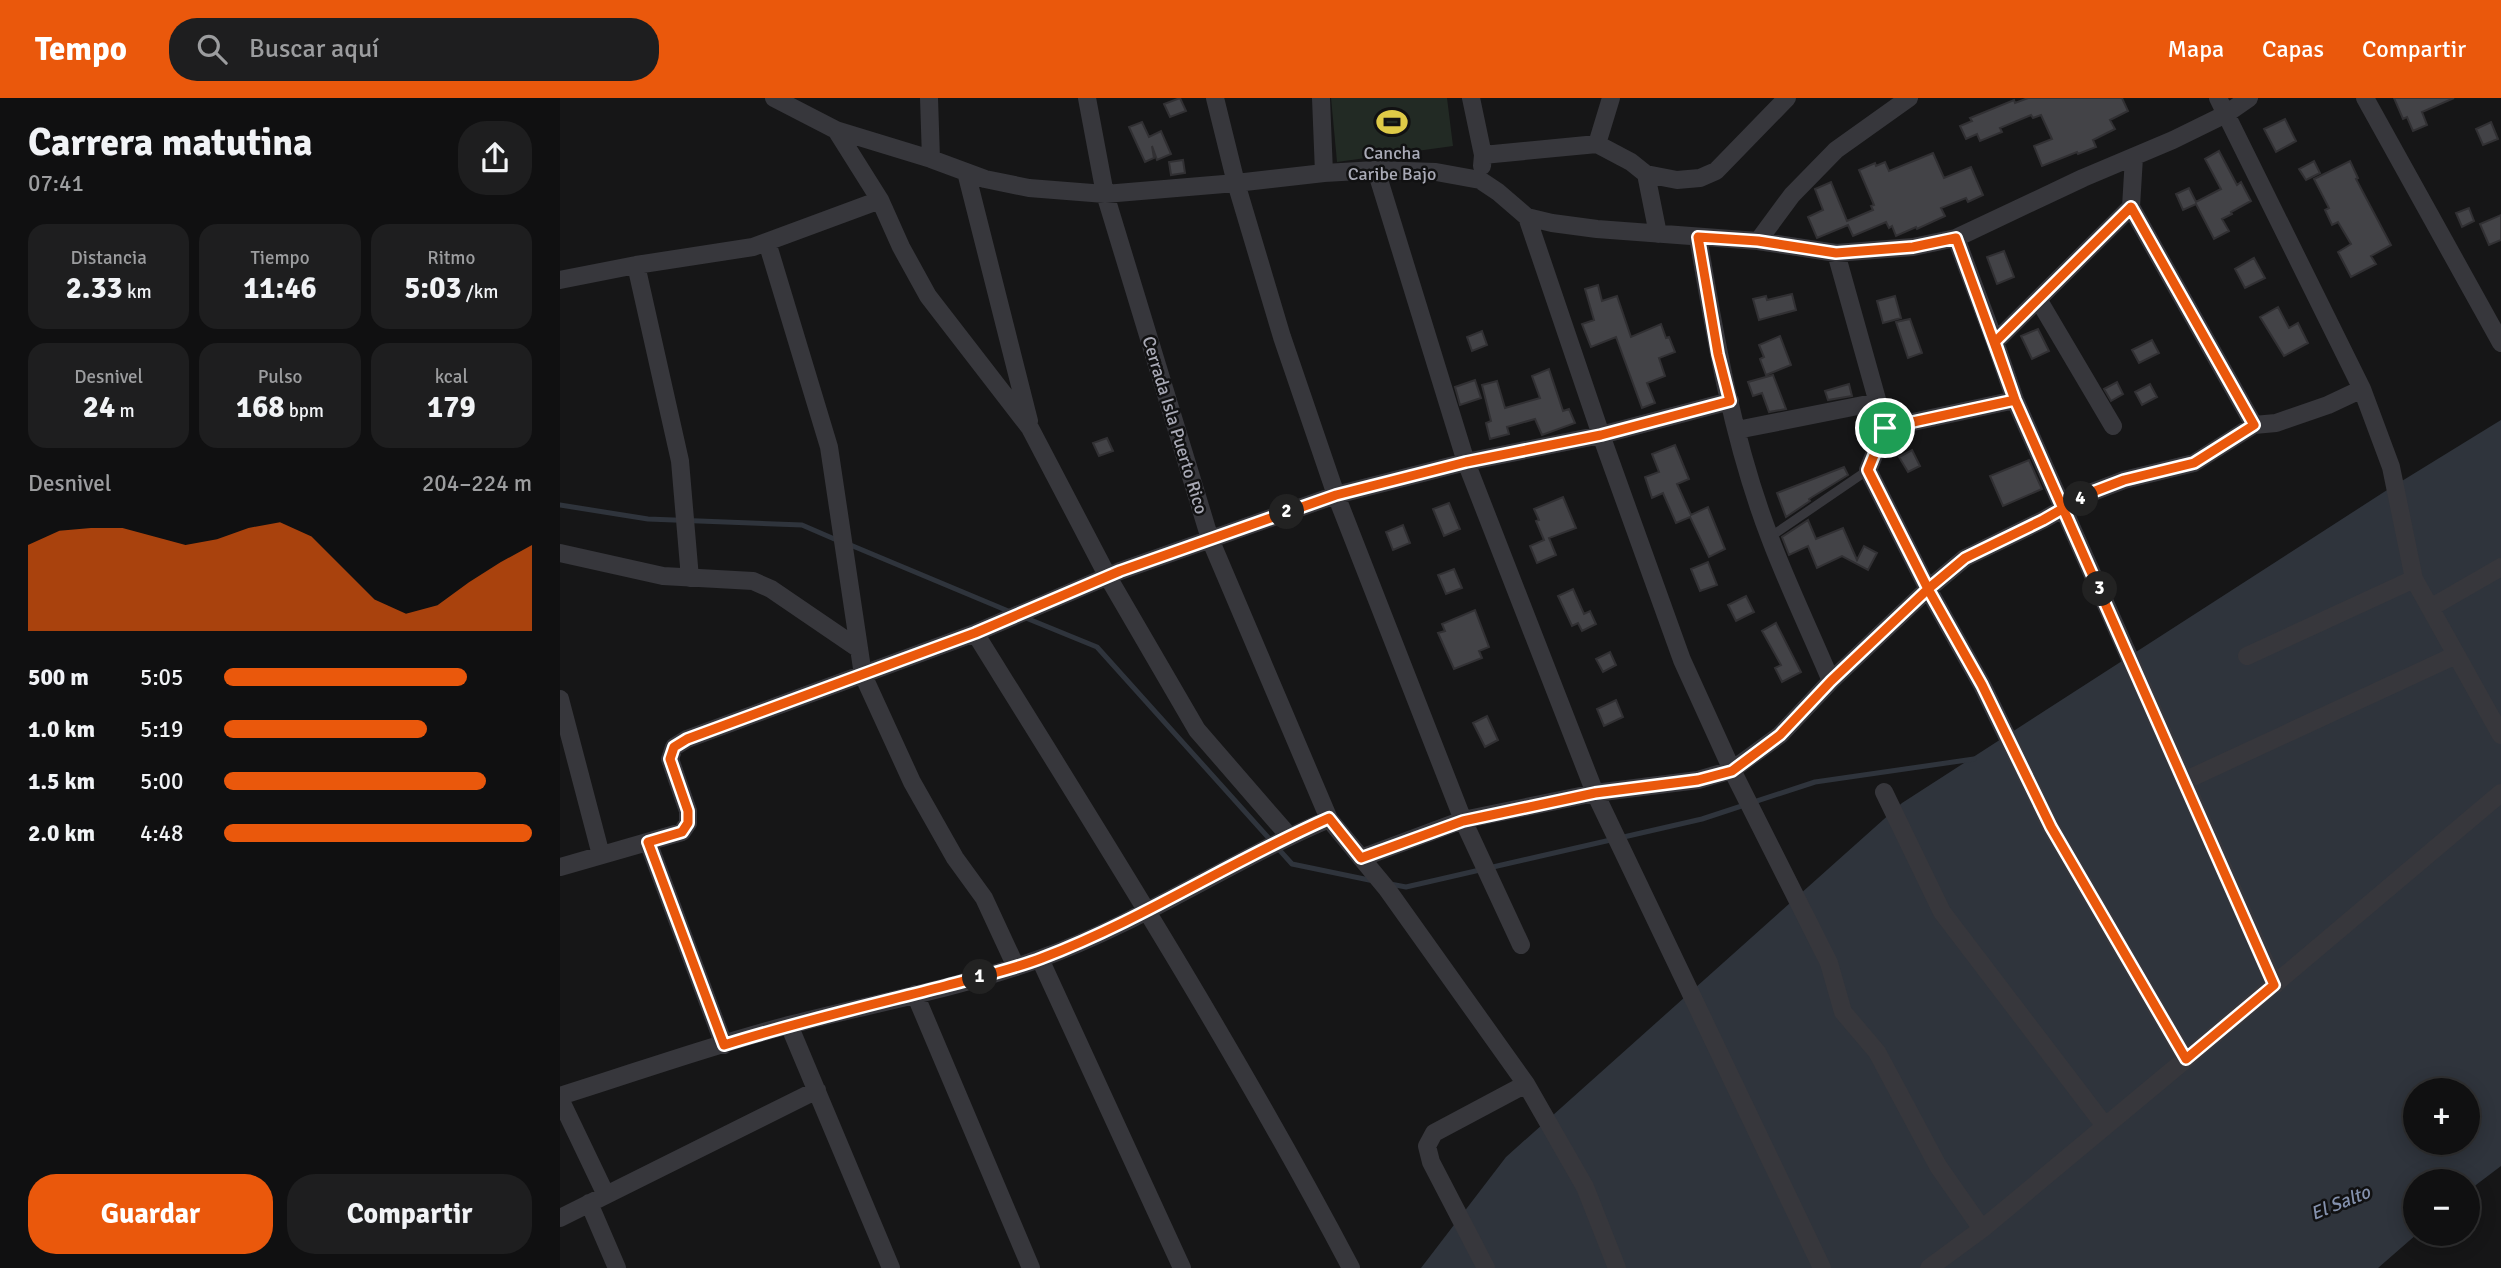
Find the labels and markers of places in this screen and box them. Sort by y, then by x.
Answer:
sports icon: Cancha Caribe Bajo [1375,105,1409,139]
place label: Cancha Caribe Bajo [1348,142,1436,185]
pin [1855,398,1915,458]
pin: 4 [2064,482,2098,516]
pin: 2 [1270,494,1304,530]
pin: 3 [2082,572,2118,606]
pin: 1 [962,960,998,994]

